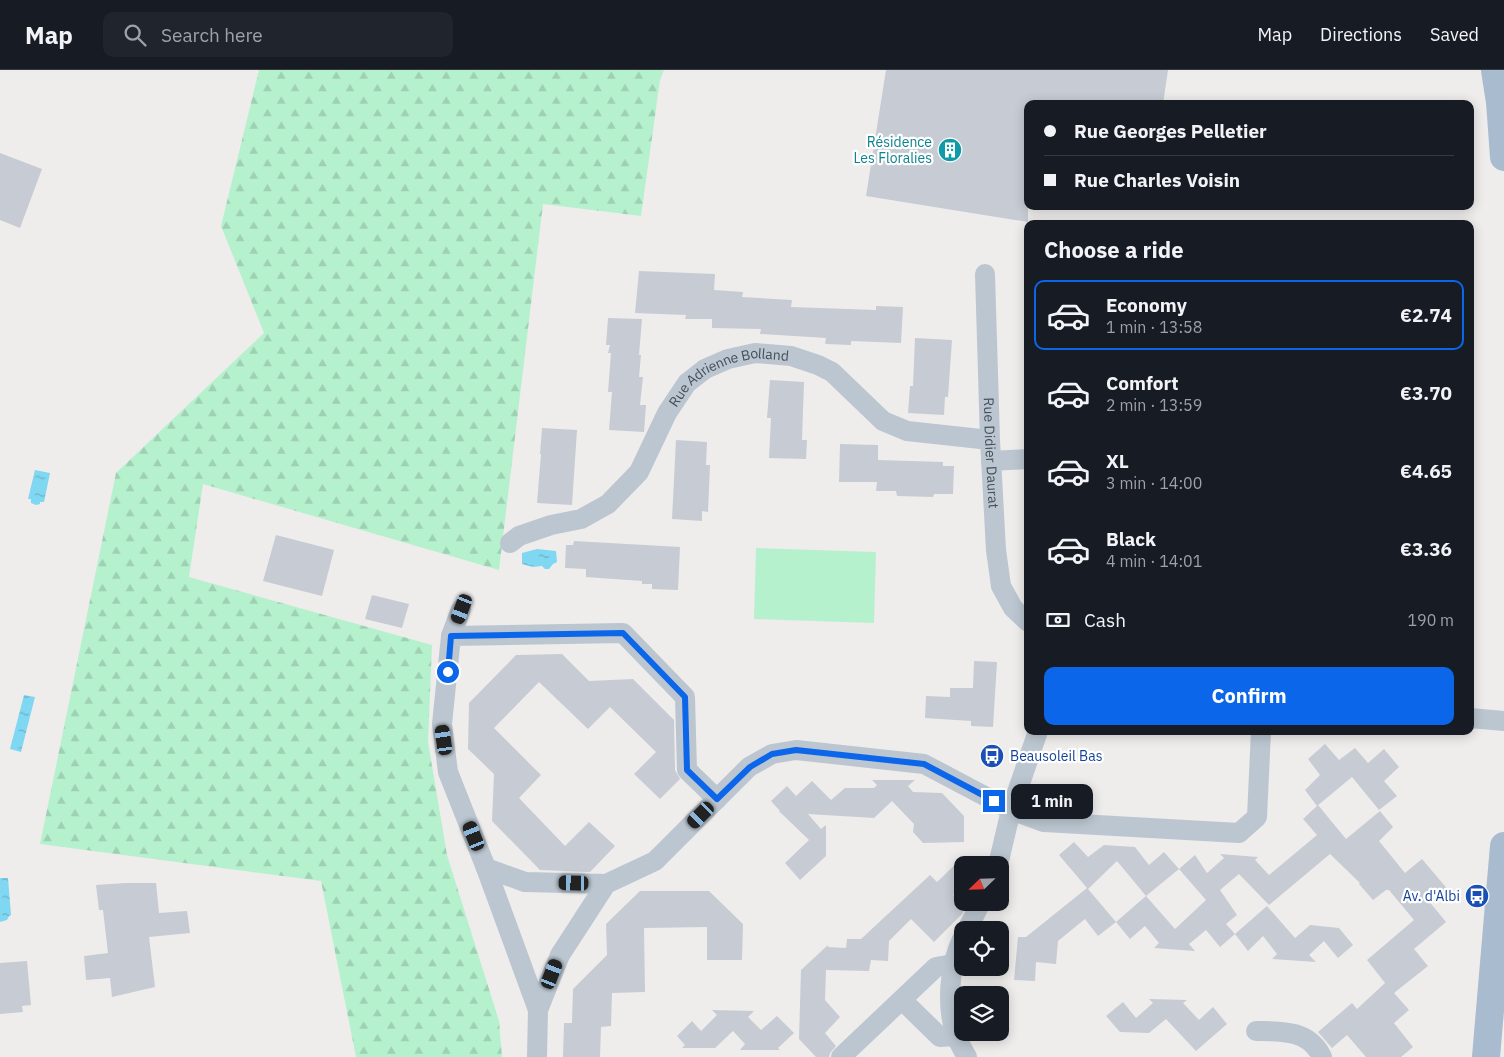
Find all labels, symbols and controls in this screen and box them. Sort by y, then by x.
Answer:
search box [103,12,453,57]
text: Map [25,19,73,51]
icon: search [121,21,149,49]
text: Search here [161,23,263,47]
text: Map [1257,23,1292,46]
text: Directions [1320,23,1402,46]
text: Saved [1430,23,1479,46]
text: Rue Georges Pelletier [1074,119,1267,143]
place label: Résidence Les Floralies [853,133,932,167]
building icon: Résidence Les Floralies [937,137,963,163]
text: Rue Charles Voisin [1074,168,1240,192]
text: Choose a ride [1044,235,1184,264]
icon: car [1046,293,1091,338]
text: Economy [1106,293,1187,317]
text: €2.74 [1400,303,1452,327]
text: 1 min · 13:58 [1106,317,1202,337]
street label: Rue Adrienne Bolland [665,344,790,410]
icon: car [1046,371,1091,416]
text: Comfort [1106,371,1179,395]
text: €3.70 [1400,381,1452,405]
text: 2 min · 13:59 [1106,395,1202,415]
street label: Rue Didier Daurat [980,397,1003,509]
icon: car [1046,449,1091,494]
text: XL [1106,449,1129,473]
text: €4.65 [1400,459,1452,483]
text: 3 min · 14:00 [1106,473,1202,493]
icon: car [1046,527,1091,572]
text: Black [1106,527,1156,551]
text: €3.36 [1400,537,1452,561]
text: 4 min · 14:01 [1106,551,1202,571]
car [449,592,474,626]
icon: cash [1044,606,1072,634]
text: Cash [1084,608,1126,632]
text: 190 m [1407,610,1454,630]
route start [437,661,459,683]
button: Confirm [1044,667,1454,725]
car [434,724,453,756]
bus stop icon: Beausoleil Bas [979,743,1005,769]
place label: Beausoleil Bas [1010,747,1103,765]
callout: 1 min [1012,784,1094,818]
route end [983,790,1005,812]
text: 1 min [1031,791,1073,811]
car [685,799,716,831]
car [461,819,486,853]
north arrow [954,856,1009,911]
map controls [954,856,1009,1041]
car [558,875,589,891]
bus stop icon: Av. d'Albi [1464,883,1490,909]
place label: Av. d'Albi [1403,887,1460,905]
button: locate [954,921,1009,976]
car [539,957,564,991]
button: layers [954,986,1009,1041]

